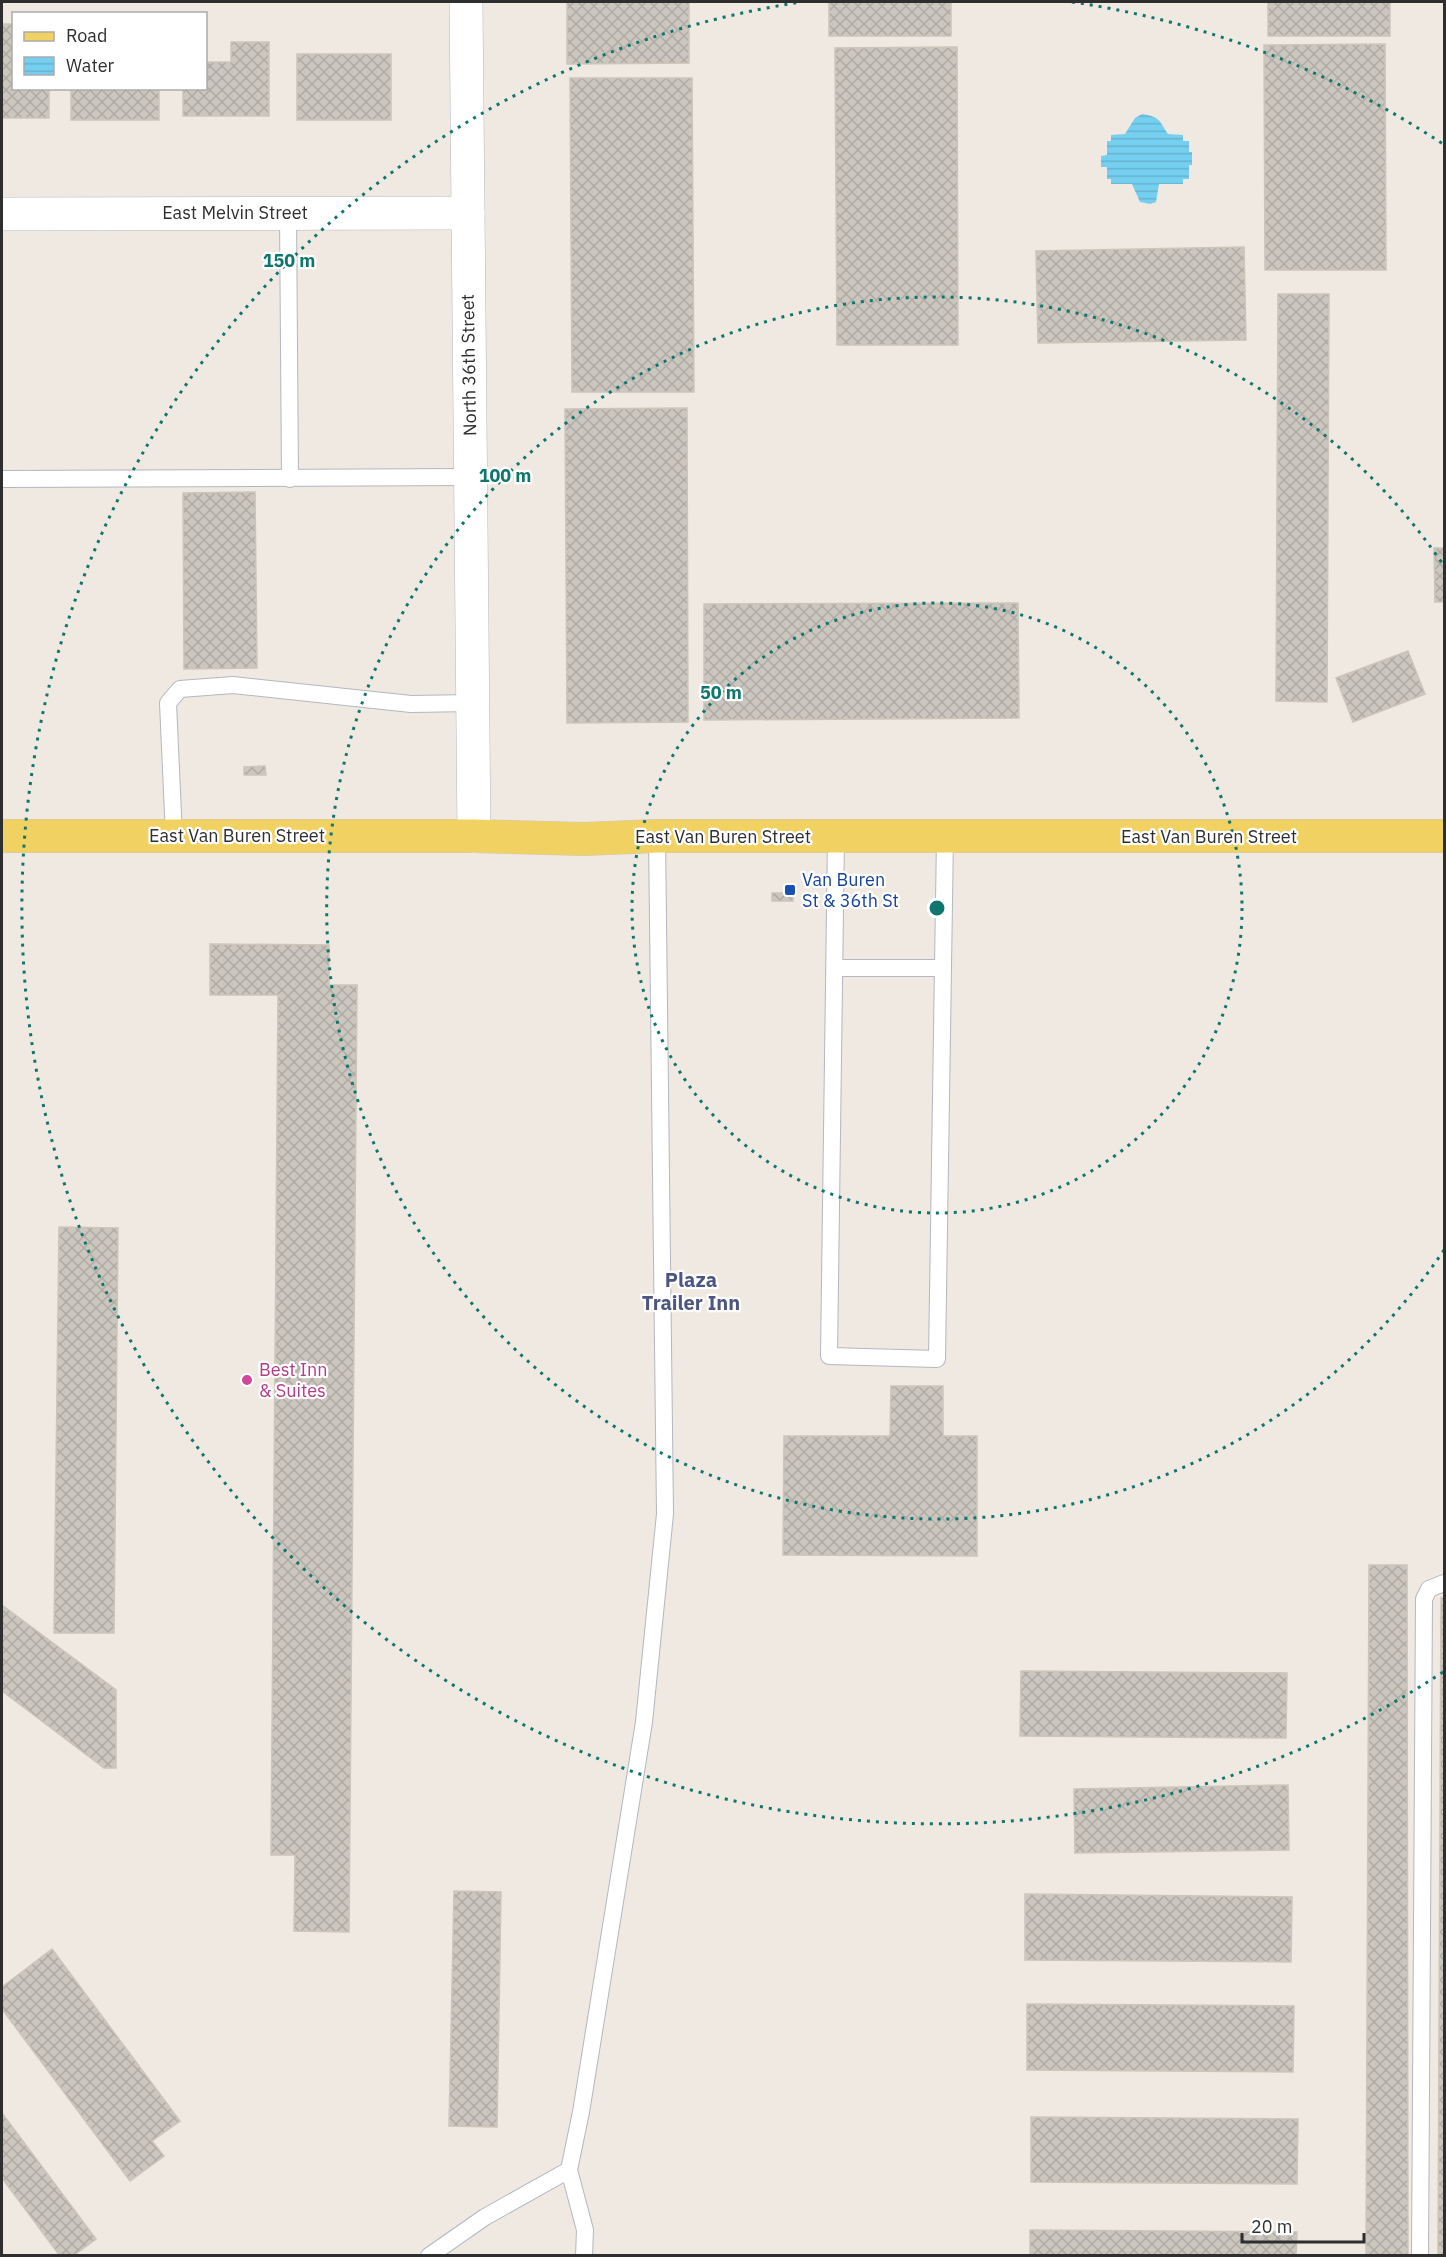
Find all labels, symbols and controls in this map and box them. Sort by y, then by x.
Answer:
legend [12,12,207,90]
text: Road [66,24,107,47]
text: Water [66,54,115,77]
street label: East Melvin Street [162,201,308,224]
text: 150 m [263,249,315,272]
street label: North 36th Street [456,294,481,436]
text: 100 m [479,464,531,487]
text: 50 m [700,681,742,704]
street label: East Van Buren Street [149,824,325,847]
street label: East Van Buren Street [635,825,811,848]
street label: East Van Buren Street [1121,825,1297,848]
place label: Van Buren St & 36th St [802,868,899,912]
marker: Van Buren St & 36th St [783,883,797,897]
centre of rings [927,898,947,918]
district label: Plaza Trailer Inn [642,1266,740,1316]
place label: Best Inn & Suites [259,1358,328,1402]
marker: Best Inn & Suites [240,1373,254,1387]
scale bar [1242,2206,1364,2244]
text: 20 m [1251,2215,1293,2238]

